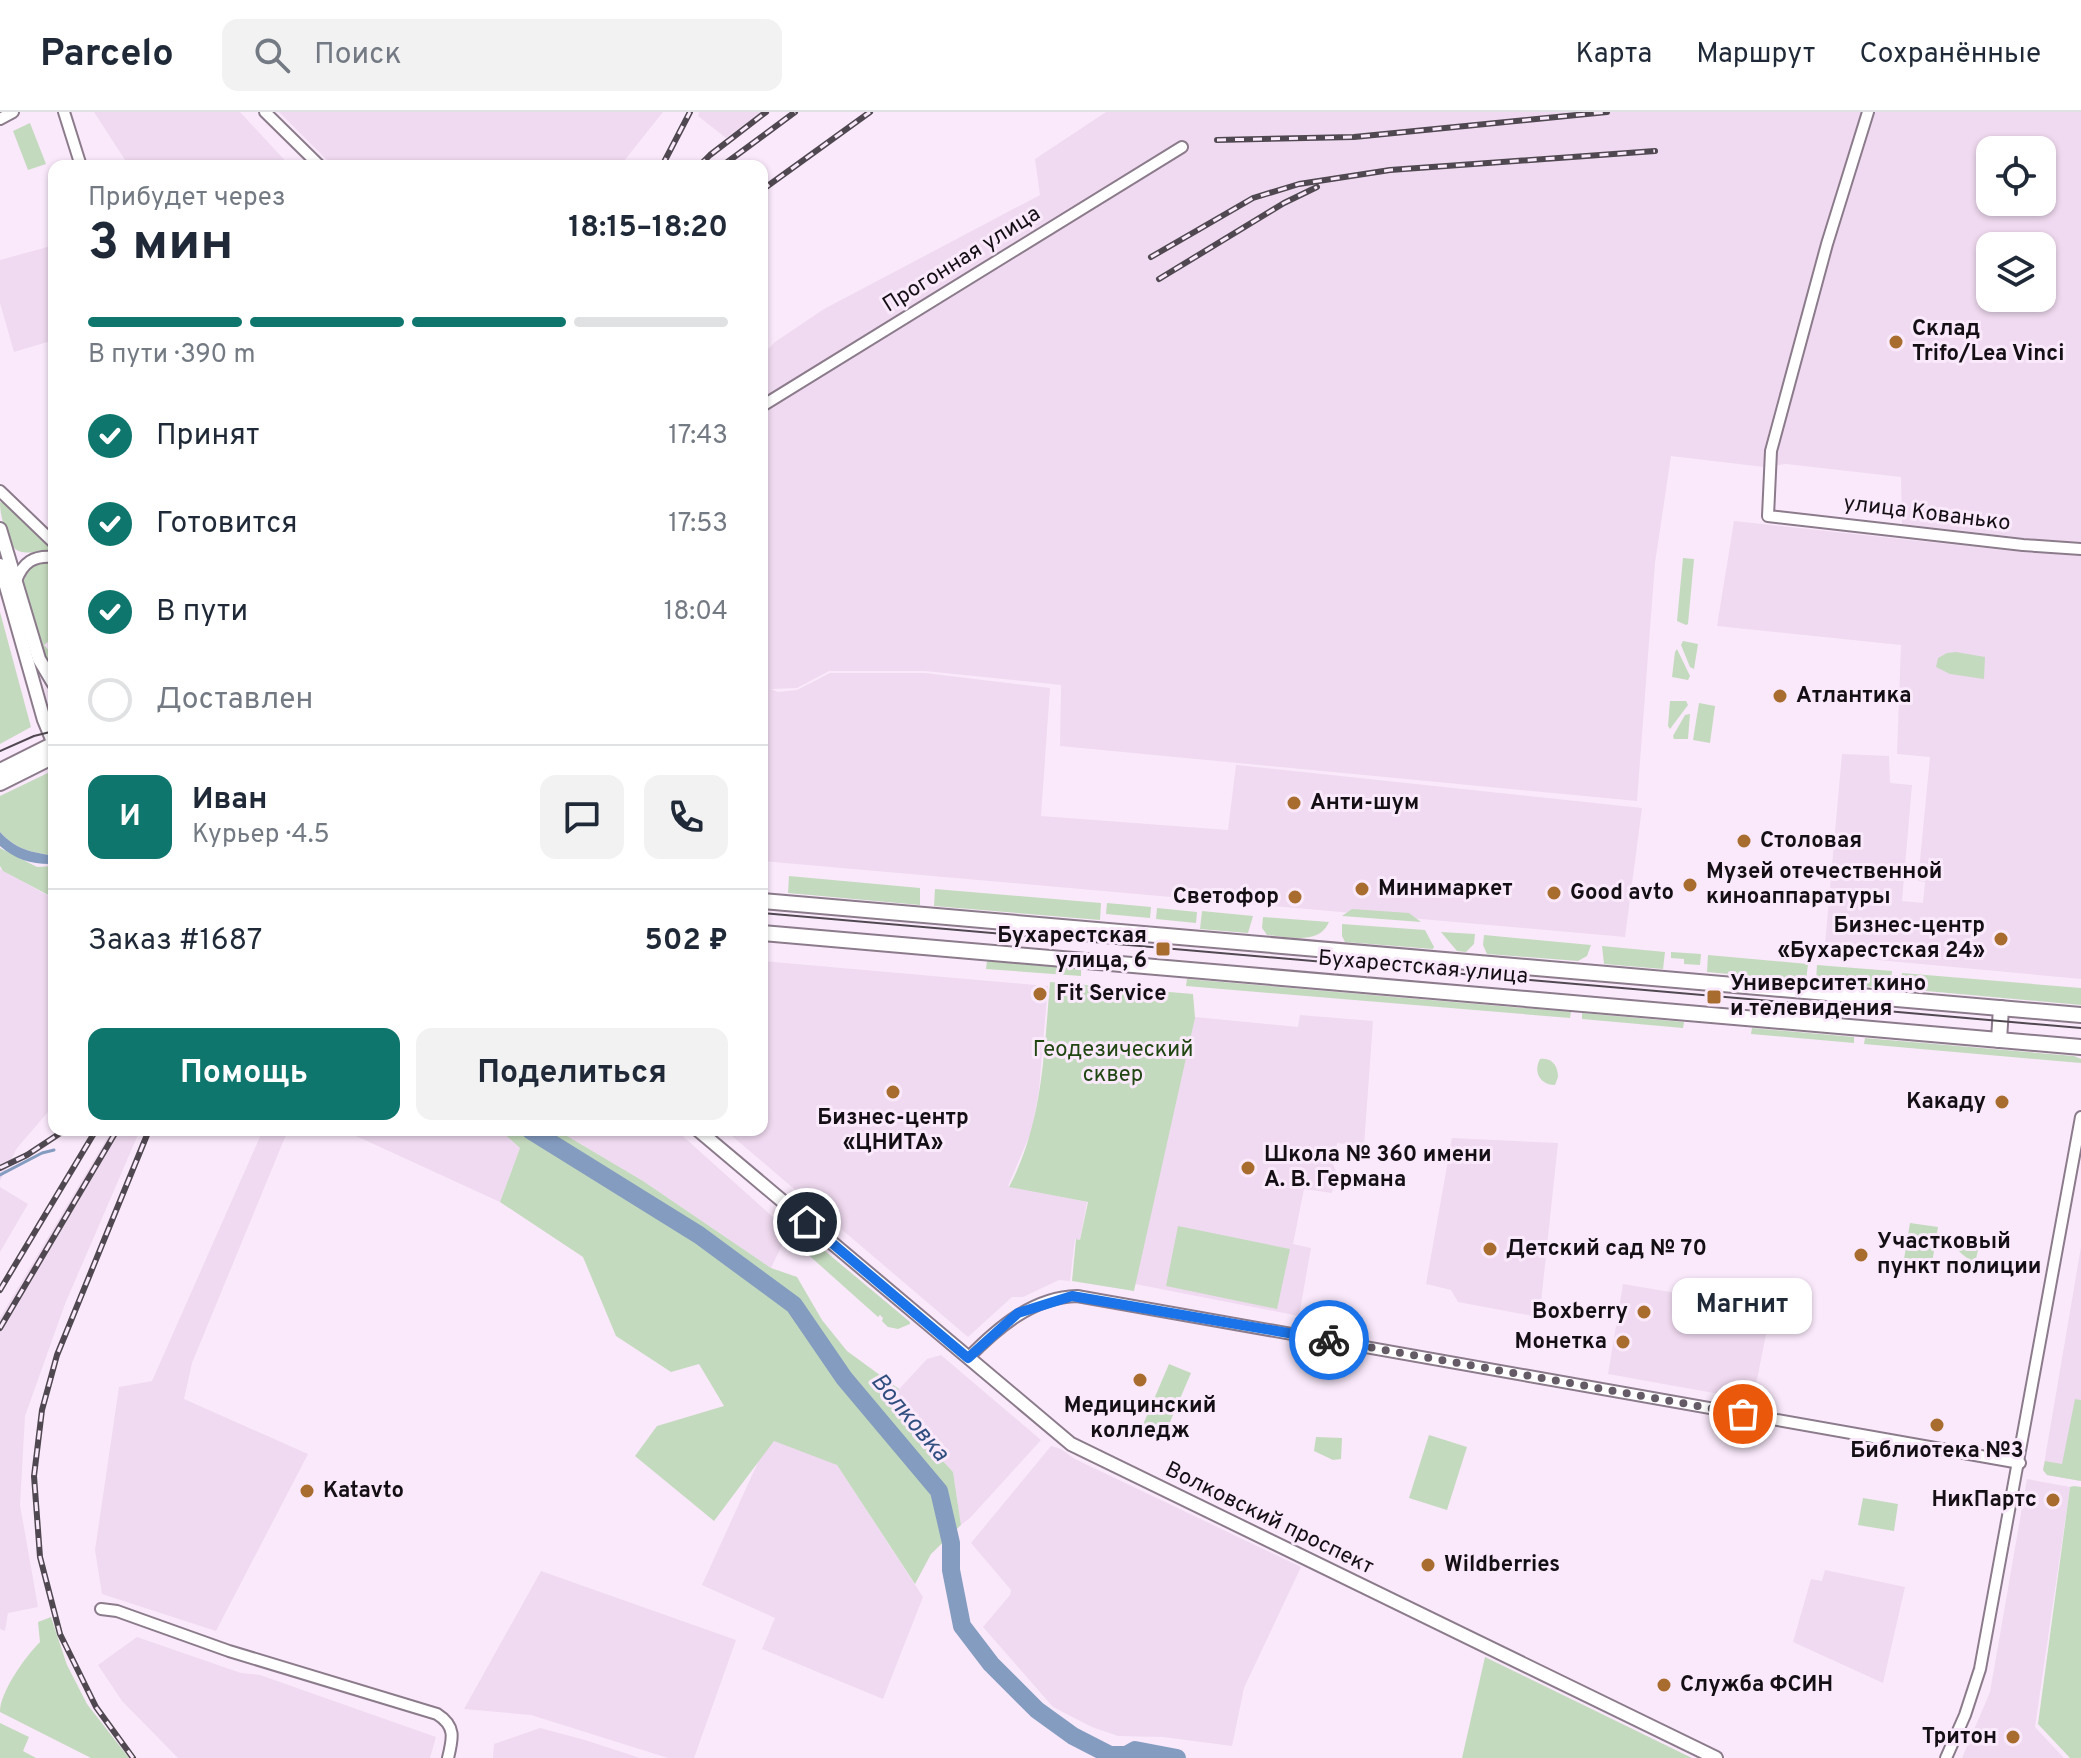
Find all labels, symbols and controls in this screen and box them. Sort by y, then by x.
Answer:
search box [222,19,782,91]
text: Parcelo [40,31,174,80]
icon: search [250,33,294,77]
text: Поиск [314,37,402,74]
text: Карта [1576,37,1652,73]
text: Маршрут [1696,37,1815,73]
text: Сохранённые [1859,37,2041,73]
map controls [1976,136,2056,312]
button: locate [1976,136,2056,216]
text: Прибудет через [88,182,286,215]
street label: Прогонная улица [878,201,1046,319]
text: 18:15–18:20 [568,210,728,247]
text: 3 мин [88,212,233,278]
button: layers [1976,232,2056,312]
place label: Склад Trifo/Lea Vinci [1912,316,2064,368]
marker: Склад Trifo/Lea Vinci [1887,333,1905,351]
text: В пути · 390 m [88,339,255,372]
icon: check [88,414,132,458]
text: Принят [156,418,260,455]
text: 17:43 [668,420,728,453]
street label: улица Кованько [1842,490,2012,538]
icon: check [88,502,132,546]
text: Готовится [156,506,298,543]
text: 17:53 [668,508,728,541]
icon: check [88,590,132,634]
text: В пути [156,594,248,631]
text: 18:04 [664,596,728,629]
text: Доставлен [156,682,313,719]
place label: Атлантика [1796,683,1912,710]
marker: Атлантика [1771,687,1789,705]
button: chat [540,775,624,859]
button: phone [644,775,728,859]
text: Иван [192,782,267,819]
place label: Анти-шум [1310,790,1419,817]
marker: Анти-шум [1285,794,1303,812]
text: И [119,799,141,836]
text: Курьер · 4.5 [192,819,330,852]
place label: Столовая [1760,828,1862,855]
marker: Столовая [1735,832,1753,850]
place label: Музей отечественной киноаппаратуры [1706,859,1942,911]
place label: Минимаркет [1378,876,1513,903]
marker: Музей отечественной киноаппаратуры [1681,876,1699,894]
marker: Минимаркет [1353,880,1371,898]
place label: Good avto [1570,880,1674,907]
place label: Светофор [1173,884,1279,911]
marker: Good avto [1545,884,1563,902]
marker: Светофор [1286,888,1304,906]
place label: Бизнес-центр «Бухарестская 24» [1777,913,1985,965]
text: Заказ #1687 [88,923,262,960]
text: 502 ₽ [644,923,728,960]
place label: Бухарестская улица, 6 [997,923,1147,975]
marker: Бизнес-центр «Бухарестская 24» [1992,930,2010,948]
marker: Бухарестская улица, 6 [1154,940,1172,958]
street label: Бухарестская улица [1317,945,1529,991]
place label: Университет кино и телевидения [1730,971,1926,1023]
place label: Fit Service [1056,981,1166,1008]
marker: Fit Service [1031,985,1049,1003]
marker: Университет кино и телевидения [1705,988,1723,1006]
button: Помощь [88,1028,400,1120]
button: Поделиться [416,1028,728,1120]
park label: Геодезический сквер [1033,1037,1193,1089]
marker: Бизнес-центр «ЦНИТА» [884,1083,902,1101]
place label: Какаду [1906,1089,1986,1116]
marker: Какаду [1993,1093,2011,1111]
place label: Бизнес-центр «ЦНИТА» [817,1105,969,1157]
place label: Школа № 360 имени А. В. Германа [1264,1142,1492,1194]
marker: Школа № 360 имени А. В. Германа [1239,1159,1257,1177]
pin [773,1188,841,1256]
icon: home [785,1200,829,1244]
place label: Участковый пункт полиции [1877,1229,2041,1281]
place label: Детский сад № 70 [1506,1236,1707,1263]
marker: Детский сад № 70 [1481,1240,1499,1258]
marker: Участковый пункт полиции [1852,1246,1870,1264]
callout: Магнит [1673,1278,1813,1334]
text: Магнит [1696,1289,1788,1322]
place label: Boxberry [1532,1299,1628,1326]
courier [1289,1300,1369,1380]
marker: Boxberry [1635,1303,1653,1321]
icon: bike [1307,1318,1351,1362]
place label: Монетка [1515,1329,1607,1356]
marker: Монетка [1614,1333,1632,1351]
water label: Волковка [863,1368,955,1469]
marker: Медицинский колледж [1131,1371,1149,1389]
pin [1709,1380,1777,1448]
icon: bag [1721,1392,1765,1436]
place label: Медицинский колледж [1064,1393,1216,1445]
marker: Библиотека №3 [1928,1416,1946,1434]
place label: Библиотека №3 [1850,1438,2024,1465]
street label: Волковский проспект [1160,1457,1378,1581]
place label: Katavto [323,1478,404,1505]
marker: Katavto [298,1482,316,1500]
place label: НикПартс [1931,1487,2037,1514]
marker: НикПартс [2044,1491,2062,1509]
place label: Wildberries [1444,1552,1560,1579]
marker: Wildberries [1419,1556,1437,1574]
place label: Служба ФСИН [1680,1672,1833,1699]
marker: Служба ФСИН [1655,1676,1673,1694]
place label: Тритон [1922,1724,1997,1751]
marker: Тритон [2004,1728,2022,1746]

